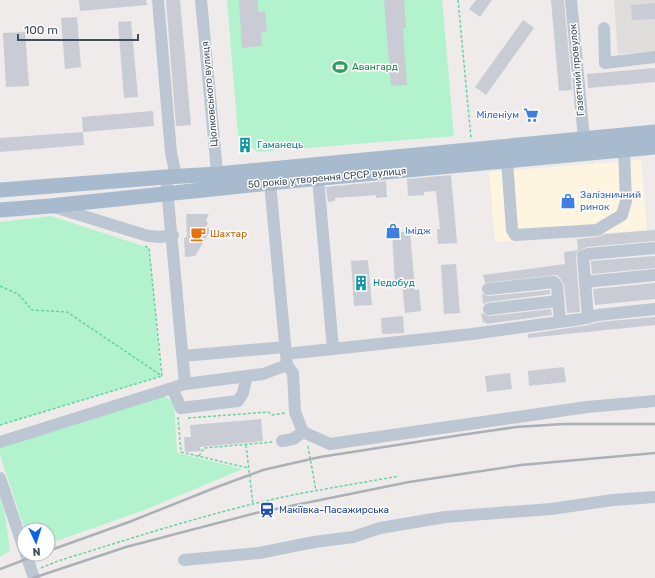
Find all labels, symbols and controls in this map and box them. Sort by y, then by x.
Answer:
scale bar [18,16,138,42]
text: 100 m [24,23,58,37]
street label: Газетний провулок [567,23,587,117]
street label: Ціолковського вулиця [199,41,221,147]
sports icon: Авангард [331,58,349,76]
place label: Авангард [352,61,398,73]
supermarket icon: Міленіум [522,106,540,124]
place label: Міленіум [476,109,519,121]
building icon: Гаманець [236,136,254,154]
place label: Гаманець [257,139,303,151]
street label: 50 років утворення СРСР вулиця [247,165,407,191]
place label: Залізничний ринок [580,189,641,213]
shop icon: Залізничний ринок [559,192,577,210]
shop icon: Імідж [384,222,402,240]
cafe icon: Шахтар [189,225,207,243]
place label: Імідж [405,225,431,237]
place label: Шахтар [210,228,247,240]
building icon: Недобуд [352,274,370,292]
place label: Недобуд [373,277,415,289]
station icon: Макіївка-Пасажирська [258,501,276,519]
place label: Макіївка-Пасажирська [279,504,389,516]
north arrow [16,522,56,562]
text: N [32,545,41,558]

